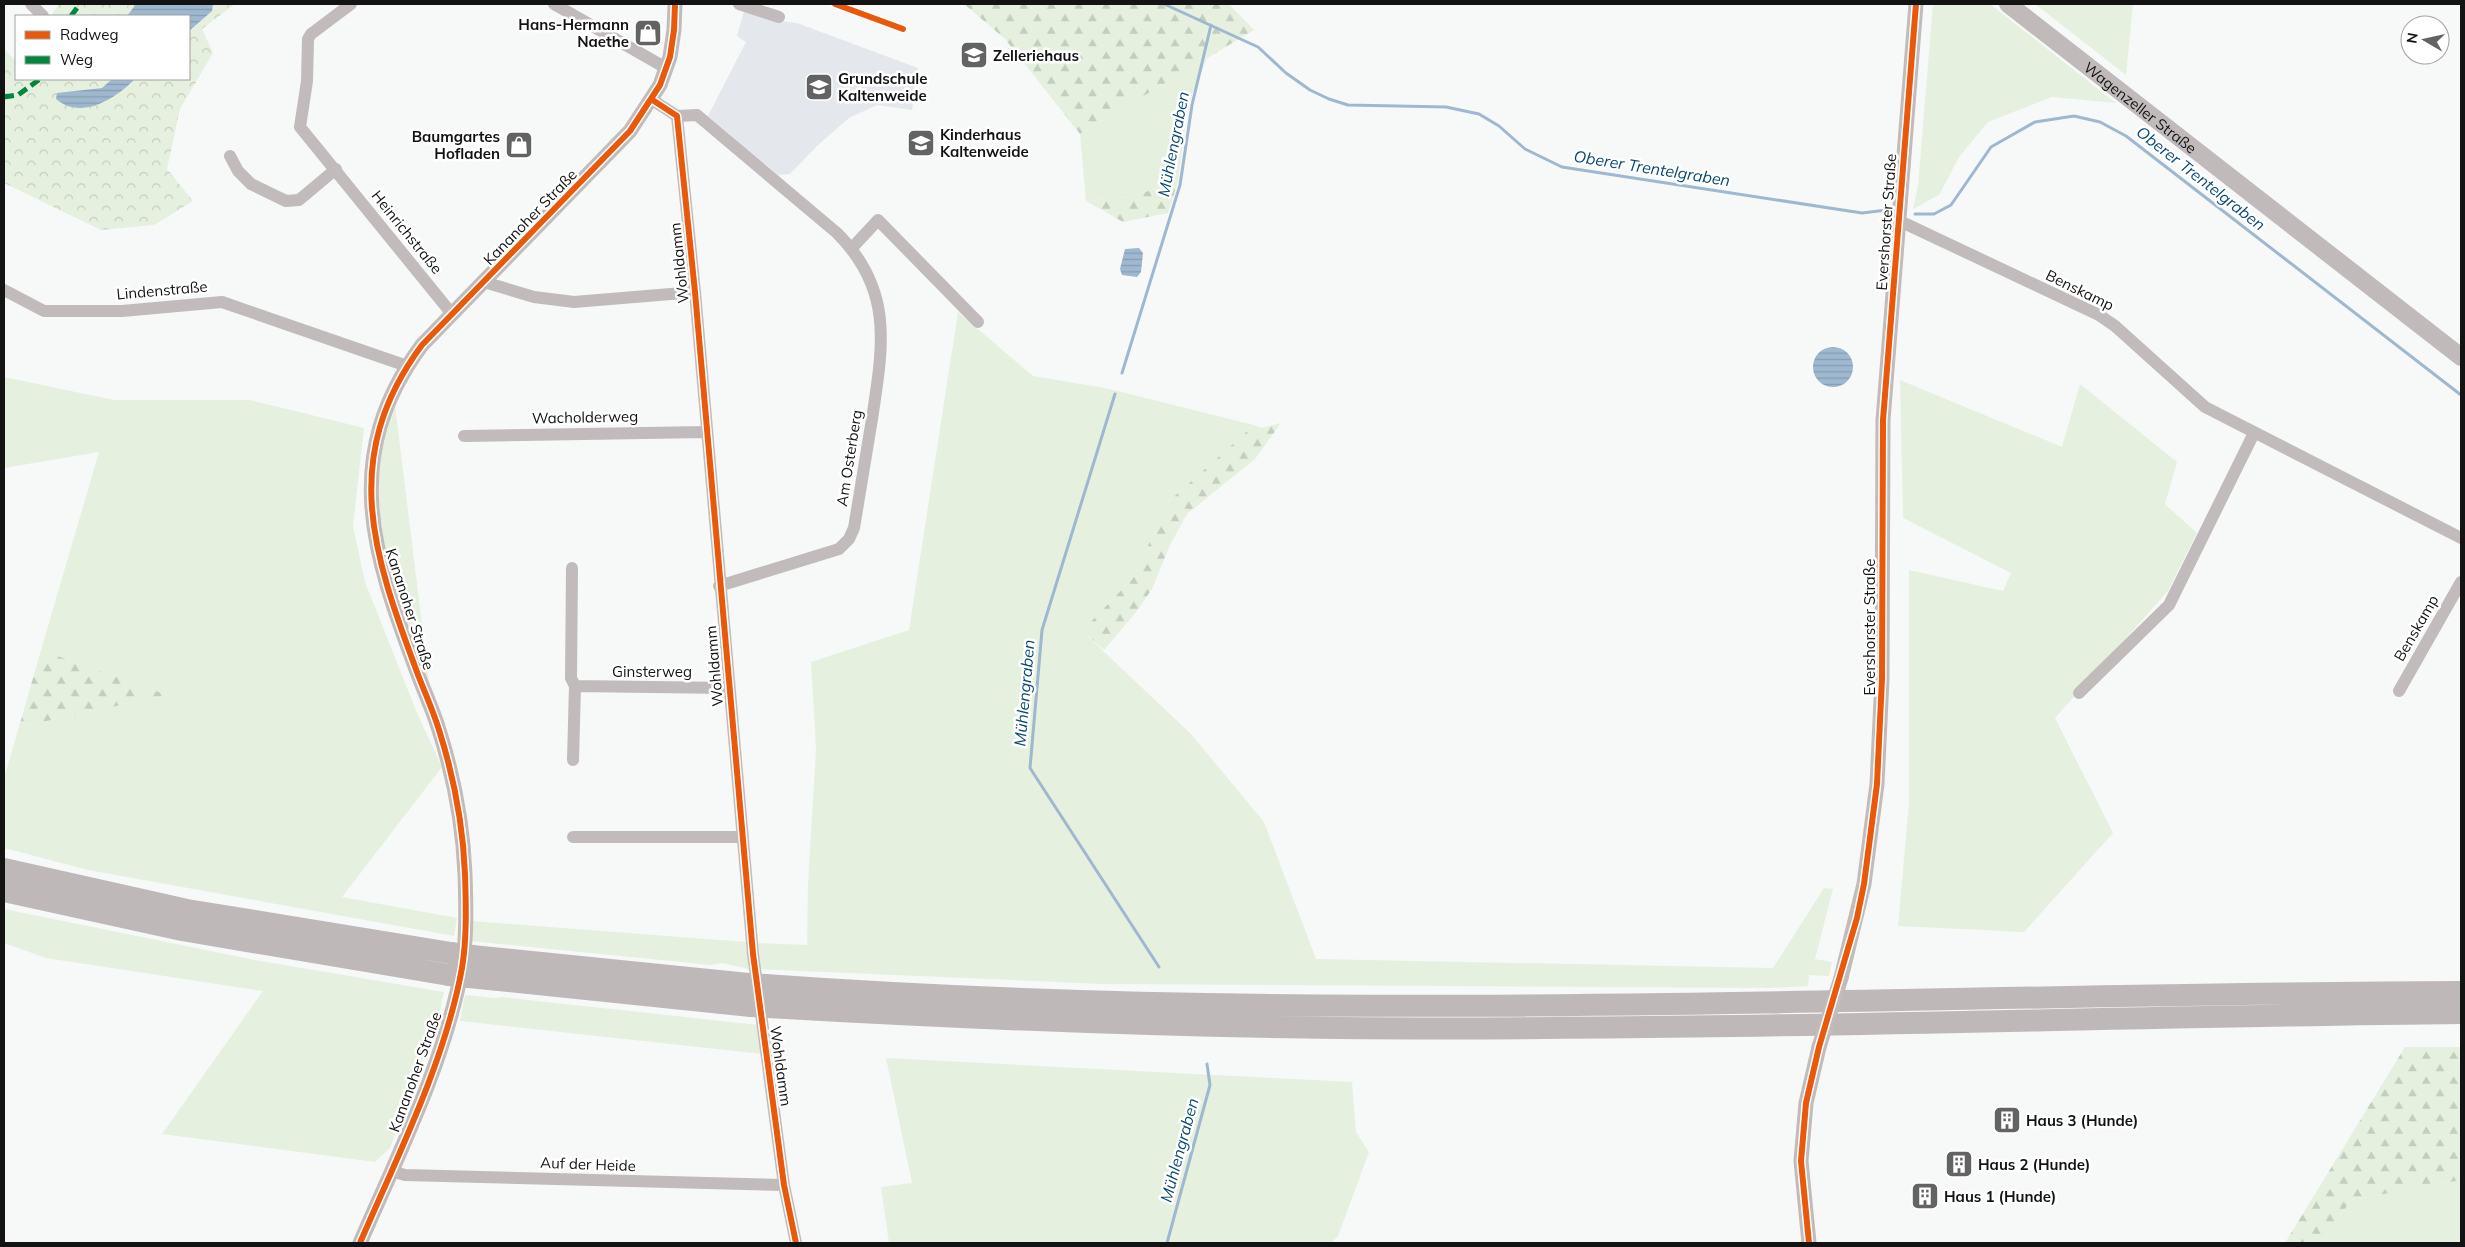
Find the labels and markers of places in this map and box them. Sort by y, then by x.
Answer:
place label: Hans-Hermann Naethe [518,15,629,51]
shop icon: Hans-Hermann Naethe [633,18,663,48]
school or university icon: Zelleriehaus [959,40,989,70]
place label: Zelleriehaus [993,46,1079,65]
place label: Grundschule Kaltenweide [838,69,927,105]
school or university icon: Grundschule Kaltenweide [804,72,834,102]
place label: Kinderhaus Kaltenweide [940,125,1029,161]
place label: Baumgartes Hofladen [412,127,500,163]
school or university icon: Kinderhaus Kaltenweide [906,128,936,158]
shop icon: Baumgartes Hofladen [504,130,534,160]
building icon: Haus 3 (Hunde) [1992,1105,2022,1135]
place label: Haus 3 (Hunde) [2026,1111,2138,1130]
building icon: Haus 2 (Hunde) [1944,1149,1974,1179]
place label: Haus 2 (Hunde) [1978,1155,2090,1174]
building icon: Haus 1 (Hunde) [1910,1181,1940,1211]
place label: Haus 1 (Hunde) [1944,1187,2056,1206]

